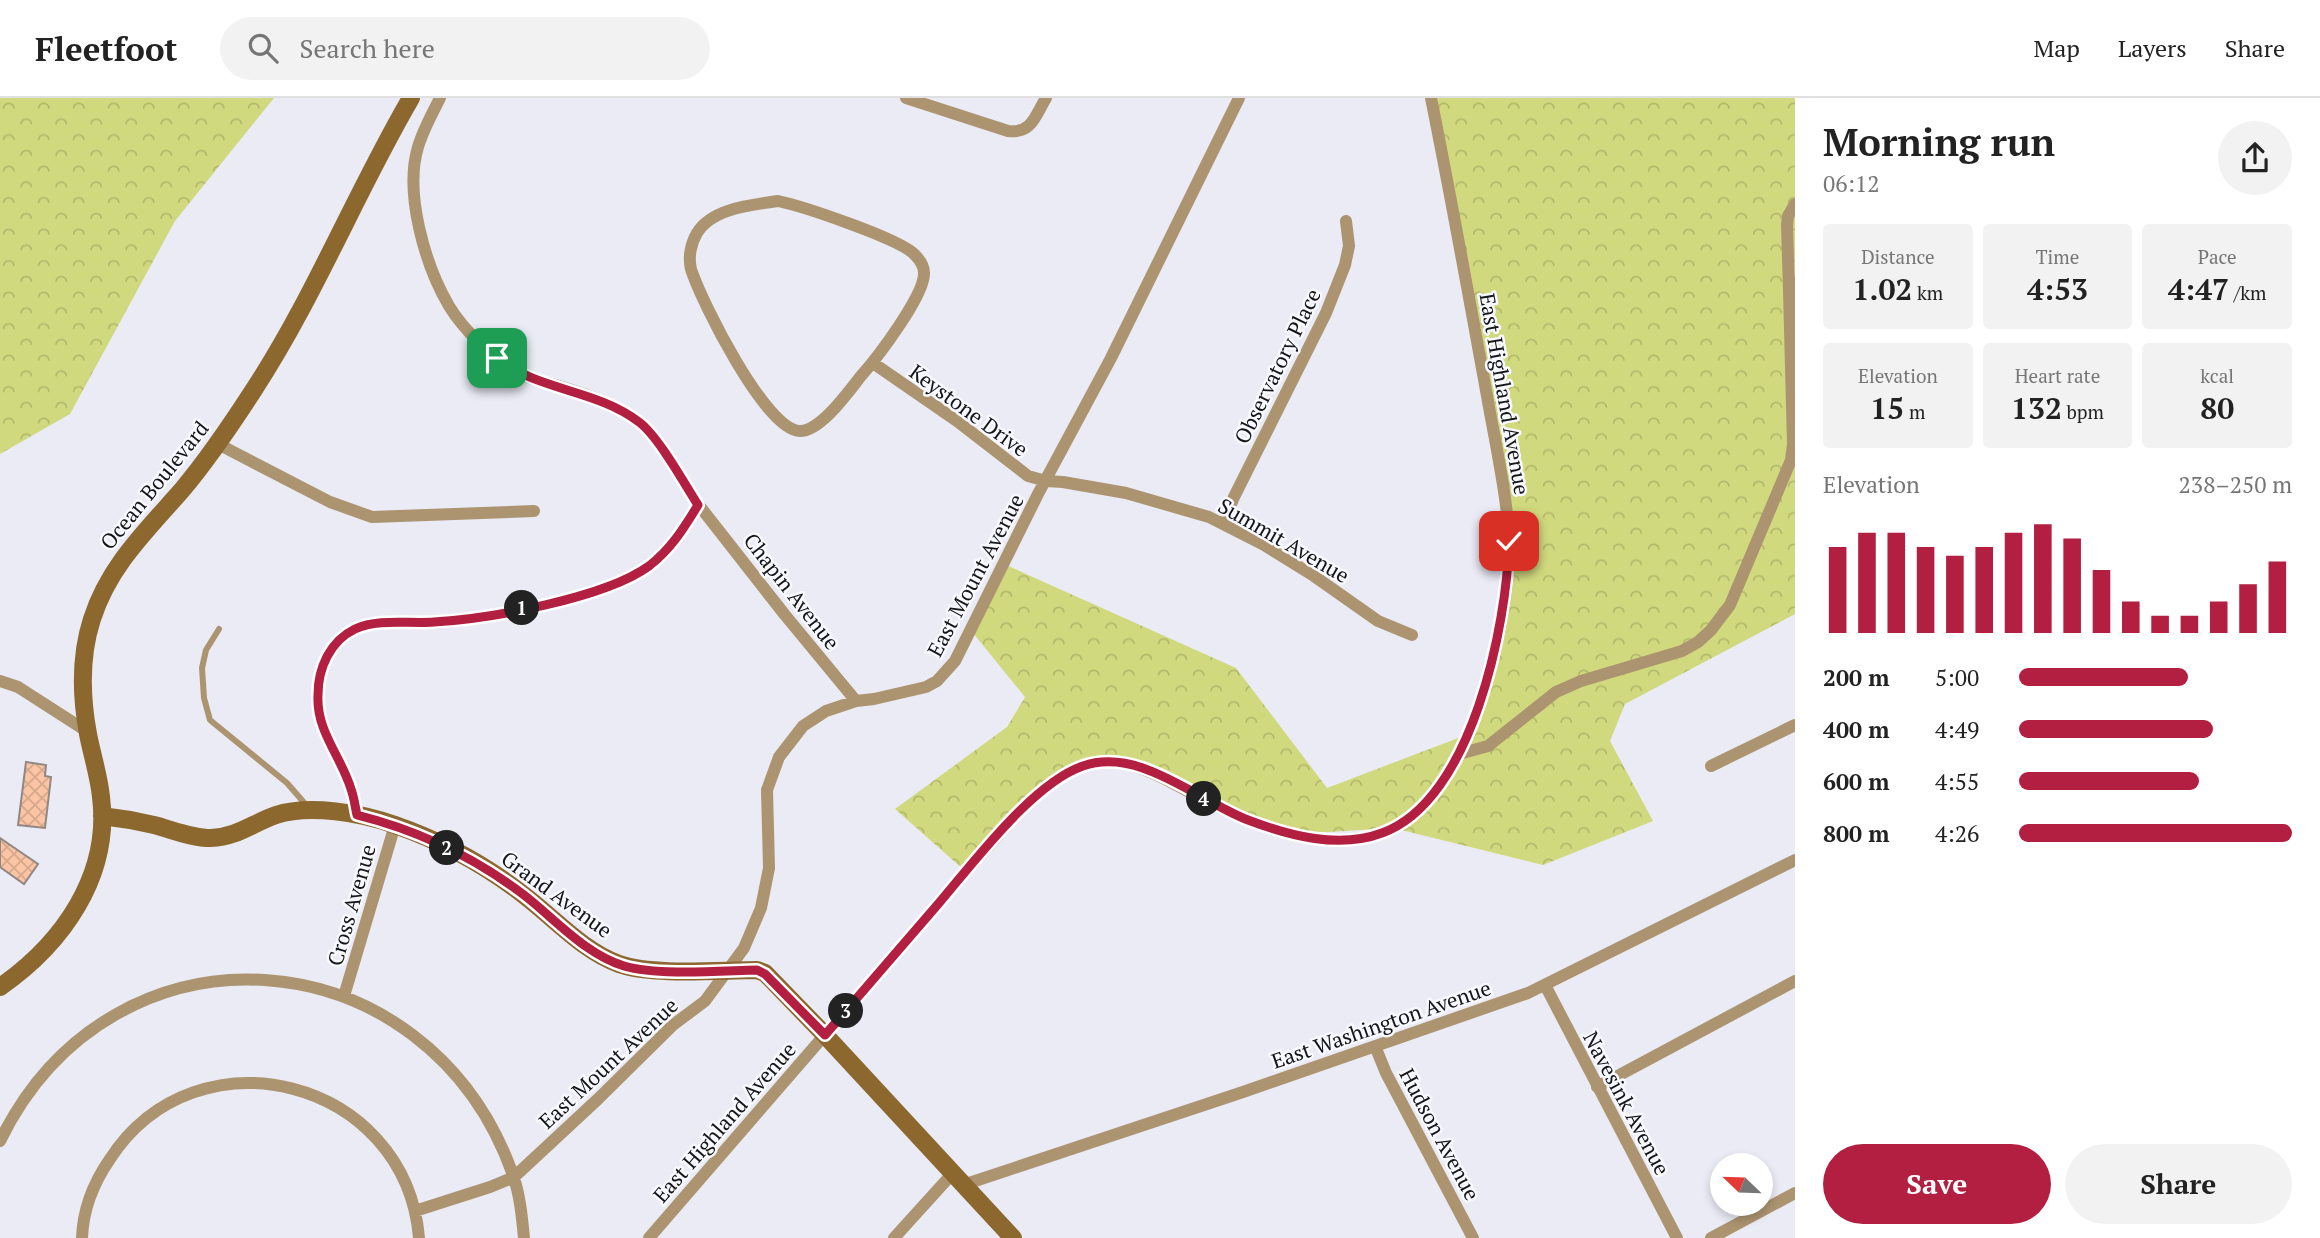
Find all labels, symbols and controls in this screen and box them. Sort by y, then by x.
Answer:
search box [220,17,710,80]
text: Fleetfoot [35,27,178,70]
icon: search [244,29,282,67]
text: Search here [300,31,435,65]
text: Map [2033,32,2080,64]
text: Layers [2118,32,2187,64]
text: Share [2225,32,2285,64]
text: Morning run [1823,117,2055,167]
button: share [2218,121,2292,195]
text: 06:12 [1823,168,1880,199]
text: Distance [1861,244,1935,269]
text: Time [2036,244,2079,269]
text: Pace [2198,244,2237,269]
text: 1.02 [1853,269,1912,309]
text: 4:53 [2027,269,2088,309]
text: 4:47 [2168,269,2229,309]
text: km [1912,280,1943,305]
text: /km [2229,280,2266,305]
street label: Observatory Place [1227,284,1327,448]
street label: East Highland Avenue [1473,291,1537,497]
pin [467,328,527,388]
icon: arrive [478,339,516,377]
street label: Keystone Drive [904,358,1034,462]
text: Elevation [1858,363,1938,388]
text: Heart rate [2015,363,2100,388]
text: kcal [2200,363,2234,388]
text: 15 [1870,388,1904,428]
text: 132 [2011,388,2062,428]
text: 80 [2200,388,2234,428]
text: m [1904,399,1925,424]
text: bpm [2062,399,2104,424]
street label: Ocean Boulevard [93,415,215,555]
text: Elevation [1823,469,1920,500]
text: 238–250 m [2179,469,2292,500]
street label: East Mount Avenue [920,489,1030,661]
street label: Summit Avenue [1213,491,1355,589]
pin [1479,511,1539,571]
icon: check [1490,522,1528,560]
street label: Chapin Avenue [738,527,846,655]
pin: 1 [504,590,540,626]
text: 1 [516,595,527,620]
text: 200 m [1823,662,1889,693]
text: 5:00 [1935,662,1979,693]
text: 400 m [1823,714,1889,745]
text: 4:49 [1935,714,1979,745]
text: 600 m [1823,766,1889,797]
text: 4:55 [1935,766,1979,797]
pin: 4 [1186,782,1222,816]
text: 4 [1198,786,1209,811]
text: 800 m [1823,818,1889,849]
text: 4:26 [1935,818,1979,849]
pin: 2 [430,830,464,866]
text: 2 [441,835,452,860]
street label: Cross Avenue [320,841,382,969]
street label: Grand Avenue [496,844,618,944]
street label: East Washington Avenue [1268,973,1494,1075]
street label: East Mount Avenue [532,991,684,1135]
pin: 3 [828,993,864,1028]
text: 3 [840,998,851,1023]
street label: Navesink Avenue [1577,1026,1677,1180]
street label: East Highland Avenue [646,1036,802,1208]
street label: Hudson Avenue [1393,1063,1487,1205]
button: Save [1823,1144,2051,1224]
button: Share [2065,1144,2292,1224]
north arrow [1710,1153,1773,1216]
map controls [1710,1153,1773,1216]

